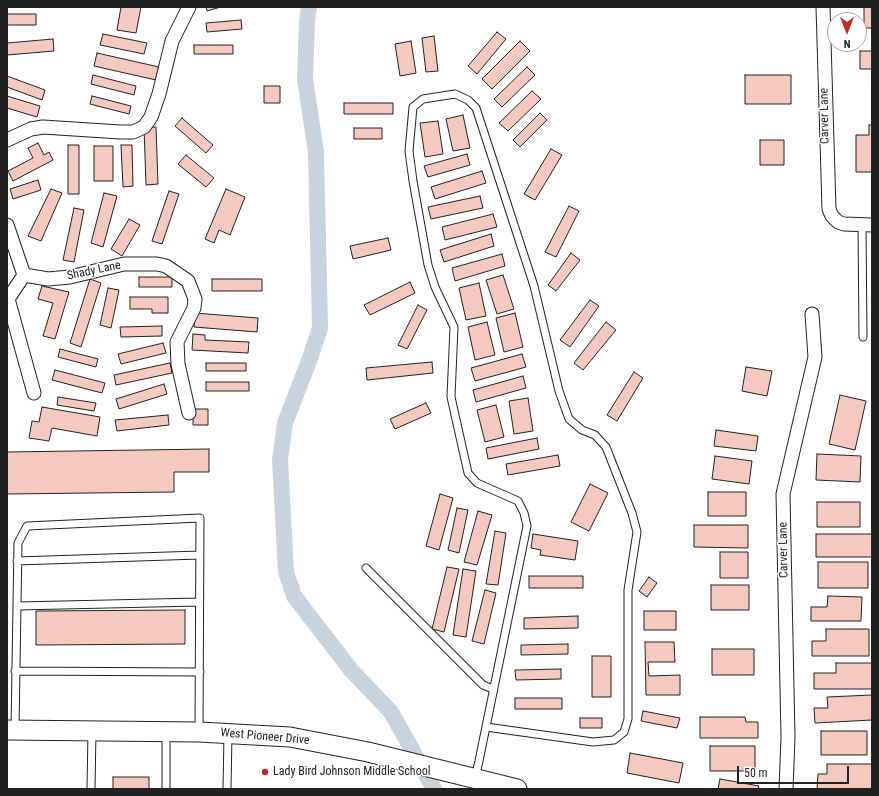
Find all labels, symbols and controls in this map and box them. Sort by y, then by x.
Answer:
north arrow [827,12,867,52]
text: N [844,37,850,50]
street label: Carver Lane [817,88,833,144]
street label: Shady Lane [66,258,122,284]
street label: Carver Lane [776,522,792,578]
street label: West Pioneer Drive [220,726,310,748]
scale bar [739,758,851,784]
place label: Lady Bird Johnson Middle School [273,765,430,779]
text: 50 m [744,766,768,780]
marker: Lady Bird Johnson Middle School [260,767,270,777]

